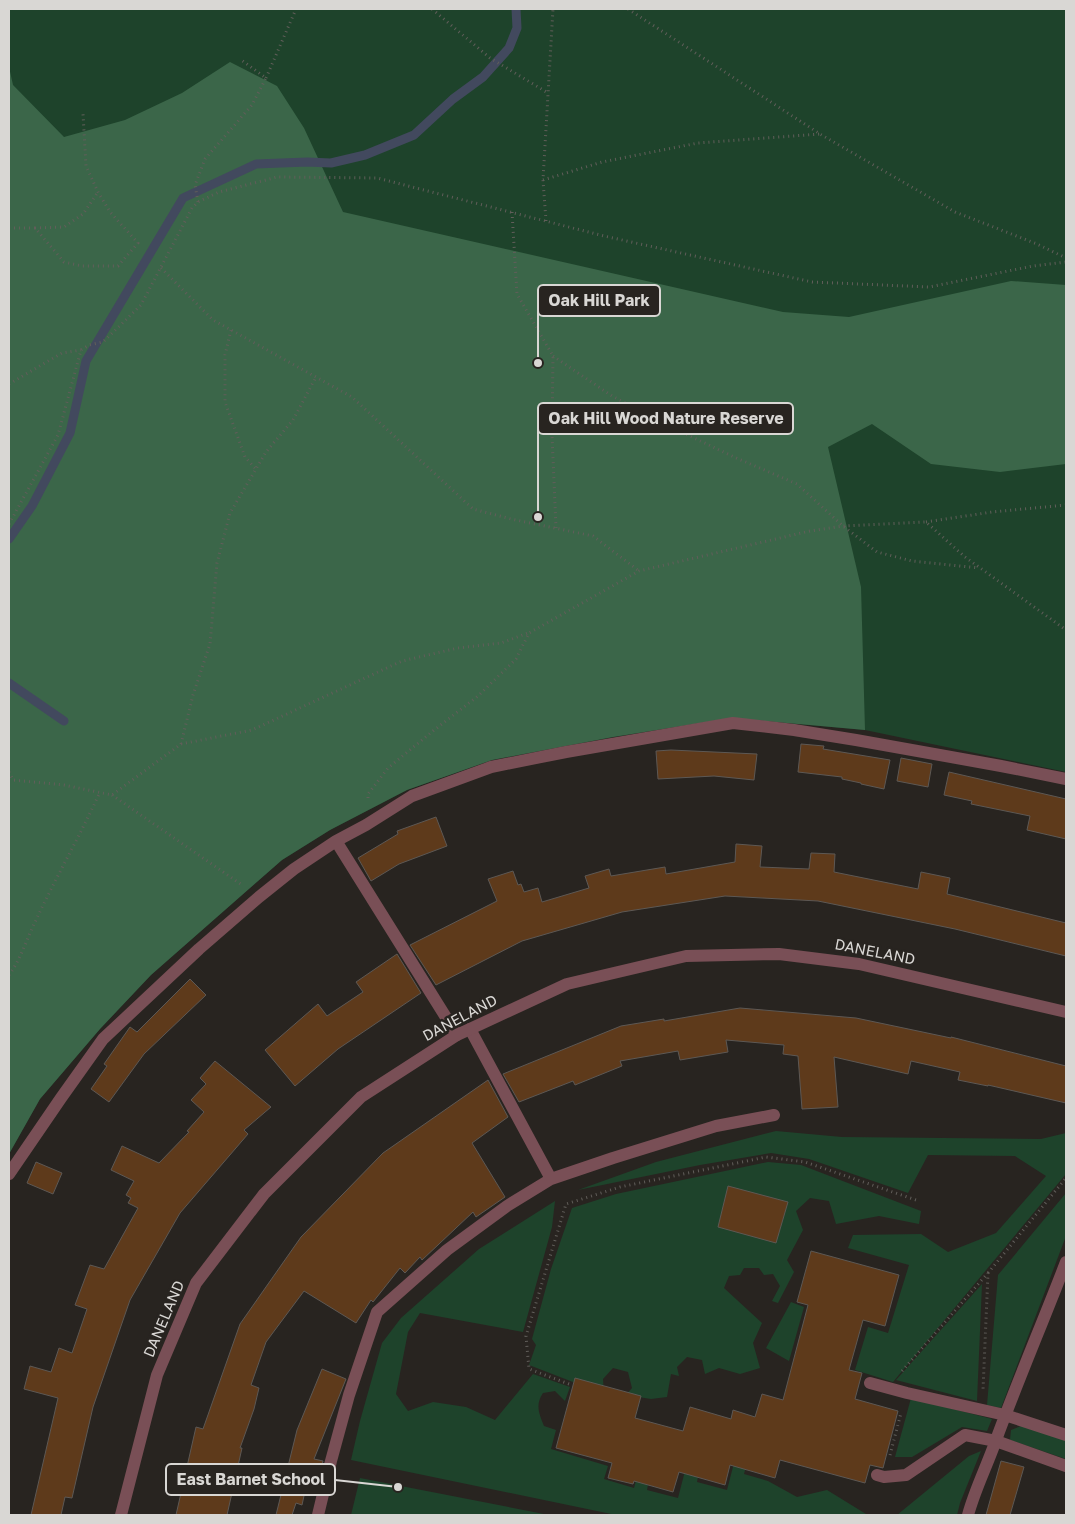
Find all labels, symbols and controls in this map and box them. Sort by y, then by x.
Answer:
callout: Oak Hill Park [538,285,660,316]
text: Oak Hill Park [548,290,650,310]
callout: Oak Hill Wood Nature Reserve [538,403,793,434]
text: Oak Hill Wood Nature Reserve [548,408,784,428]
street label: DANELAND [833,934,917,968]
street label: DANELAND [419,990,500,1044]
street label: DANELAND [139,1277,187,1360]
callout: East Barnet School [166,1464,335,1495]
text: East Barnet School [177,1469,326,1489]

